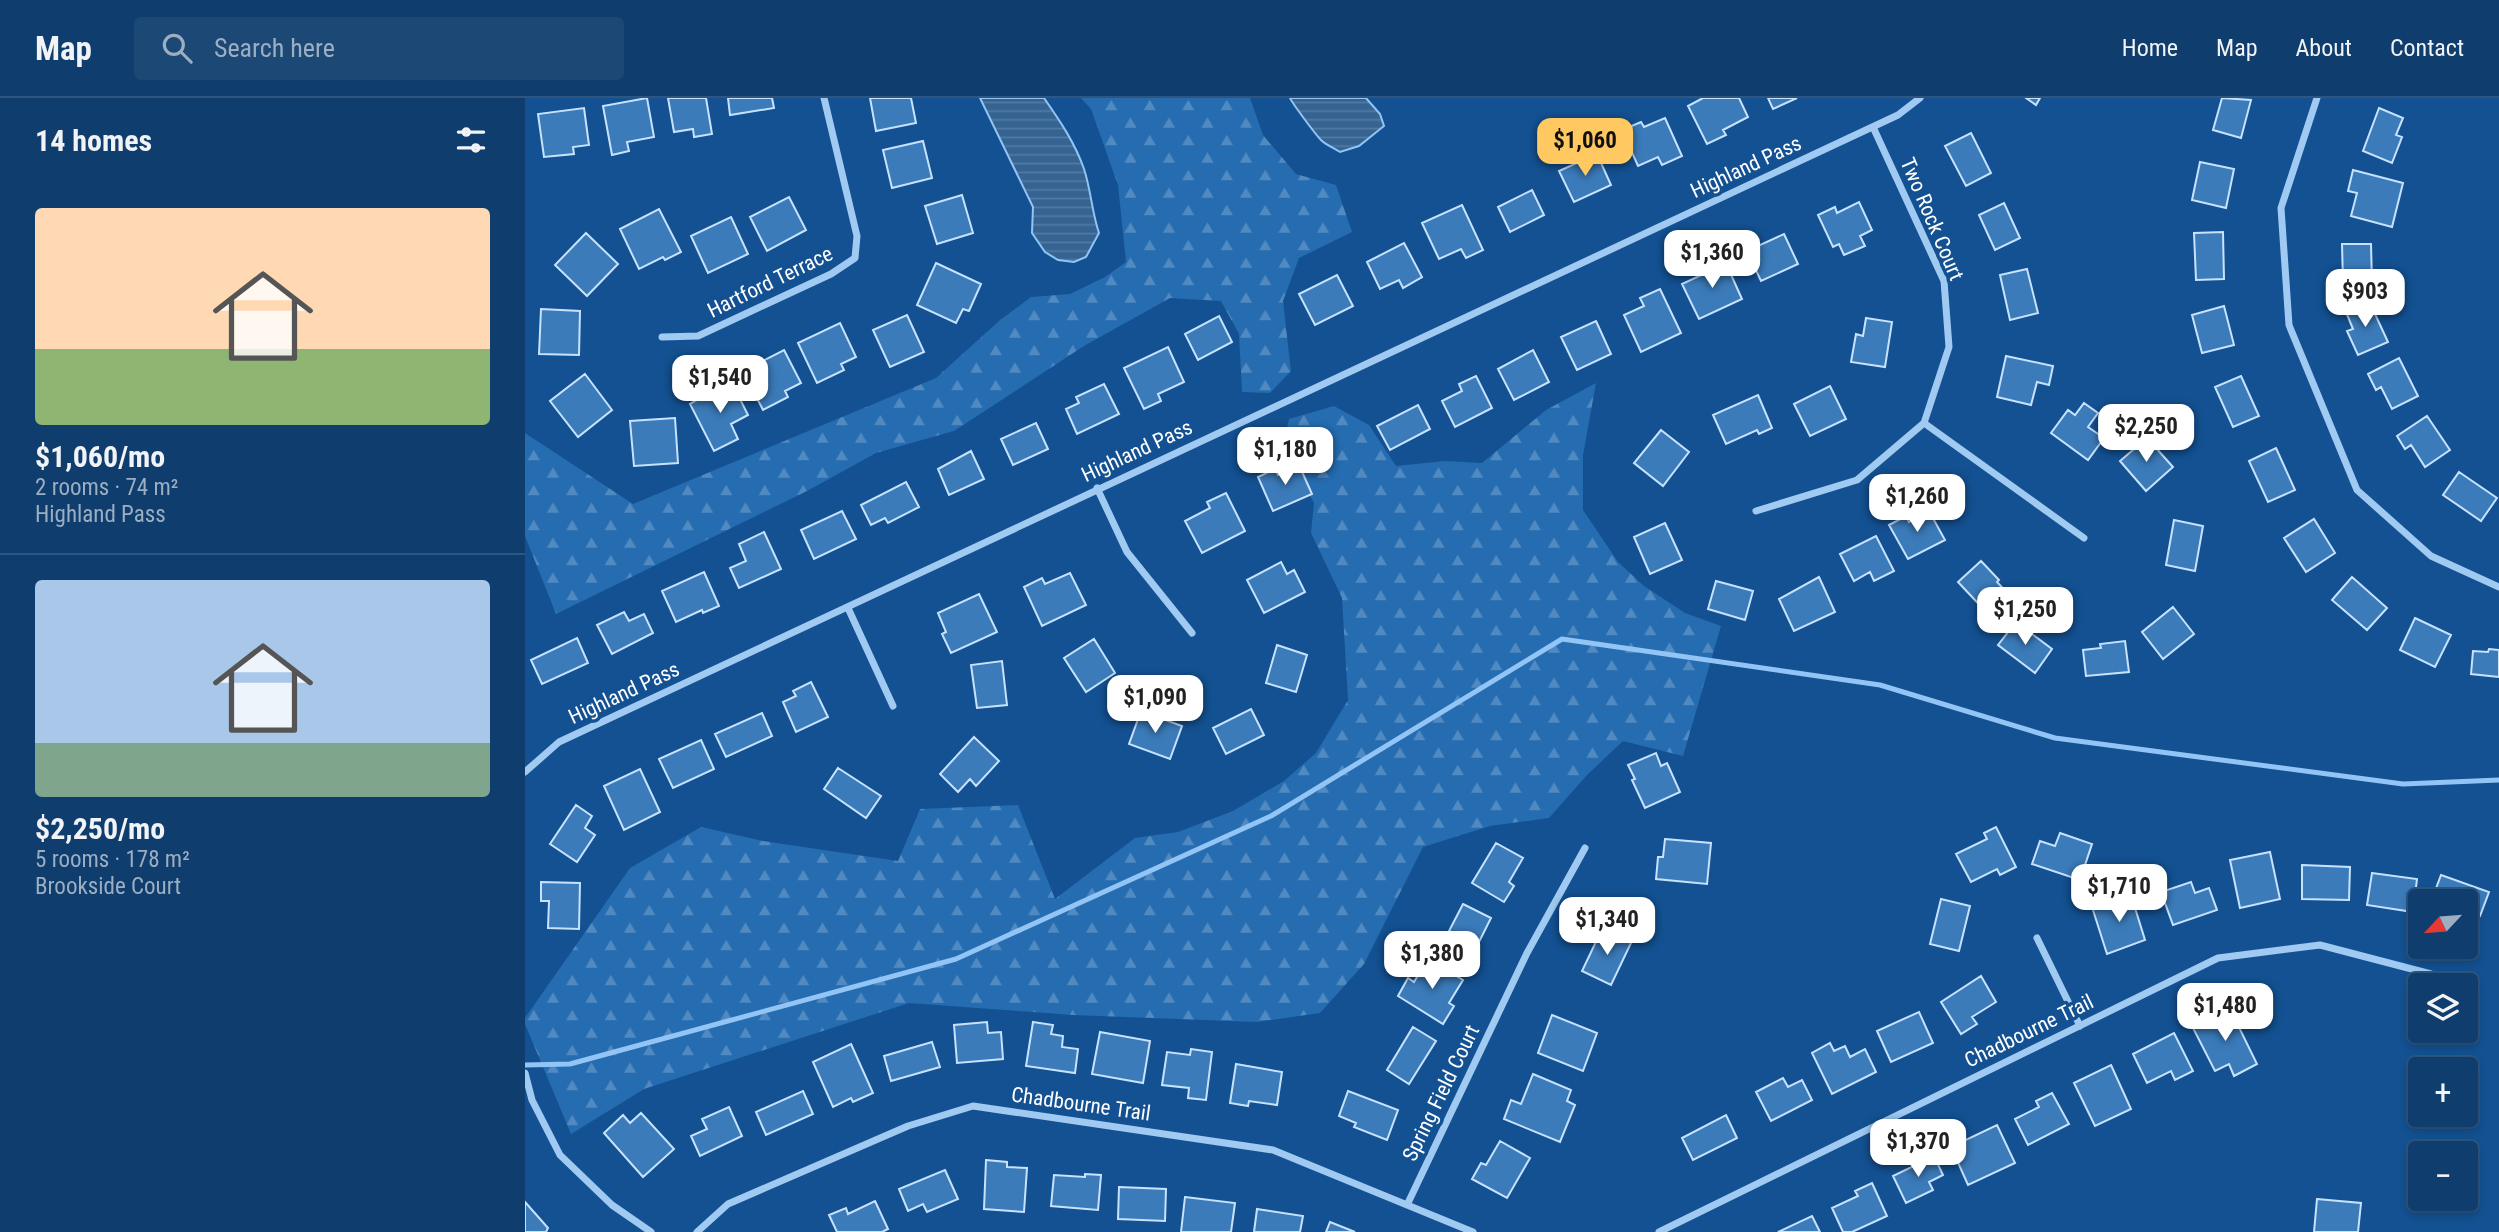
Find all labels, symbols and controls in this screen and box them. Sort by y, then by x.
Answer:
search box [134,17,624,80]
text: Map [35,29,92,68]
icon: search [158,29,196,67]
text: Search here [214,33,335,63]
text: Home [2122,34,2178,62]
text: Map [2216,34,2258,62]
text: About [2296,34,2352,62]
text: Contact [2390,34,2464,62]
pin: $1,060 [1528,118,1642,178]
icon: filters [452,121,490,159]
text: 14 homes [35,123,152,158]
text: $1,060 [1553,127,1617,154]
street label: Highland Pass [1687,131,1805,203]
street label: Two Rock Court [1895,154,1969,284]
pin: $1,360 [1655,230,1769,290]
text: $1,360 [1680,239,1744,266]
street label: Hartford Terrace [704,241,837,323]
icon: home [200,253,326,379]
pin: $903 [2324,270,2406,329]
text: $903 [2342,278,2388,305]
pin: $1,540 [663,356,777,415]
text: $1,540 [688,364,752,391]
pin: $2,250 [2089,404,2203,464]
text: $2,250 [2114,413,2178,440]
street label: Highland Pass [1078,415,1196,487]
pin: $1,180 [1228,428,1342,487]
text: $1,180 [1253,436,1317,463]
text: $1,060/mo [35,439,165,474]
text: 2 rooms · 74 m² [35,474,178,501]
pin: $1,260 [1860,474,1974,534]
text: $1,260 [1885,483,1949,510]
text: Highland Pass [35,501,166,528]
pin: $1,250 [1968,588,2082,647]
text: $1,250 [1993,596,2057,623]
icon: home [200,625,326,751]
street label: Highland Pass [565,657,683,729]
pin: $1,090 [1098,676,1212,735]
text: $1,090 [1123,684,1187,711]
text: $2,250/mo [35,811,165,846]
text: 5 rooms · 178 m² [35,846,190,873]
pin: $1,710 [2062,864,2176,924]
text: Brookside Court [35,873,181,900]
text: $1,710 [2087,873,2151,900]
north arrow [2408,889,2478,959]
map controls [2408,889,2478,1211]
pin: $1,340 [1550,898,1664,957]
text: $1,340 [1575,906,1639,933]
pin: $1,380 [1375,932,1489,991]
text: $1,380 [1400,940,1464,967]
button: layers [2408,973,2478,1043]
pin: $1,480 [2168,984,2282,1043]
street label: Chadbourne Trail [1961,989,2097,1073]
text: $1,480 [2193,992,2257,1019]
street label: Spring Field Court [1398,1021,1484,1165]
button: + [2408,1057,2478,1127]
street label: Chadbourne Trail [1010,1082,1152,1126]
pin: $1,370 [1861,1119,1975,1179]
text: $1,370 [1886,1128,1950,1155]
button: − [2408,1141,2478,1211]

